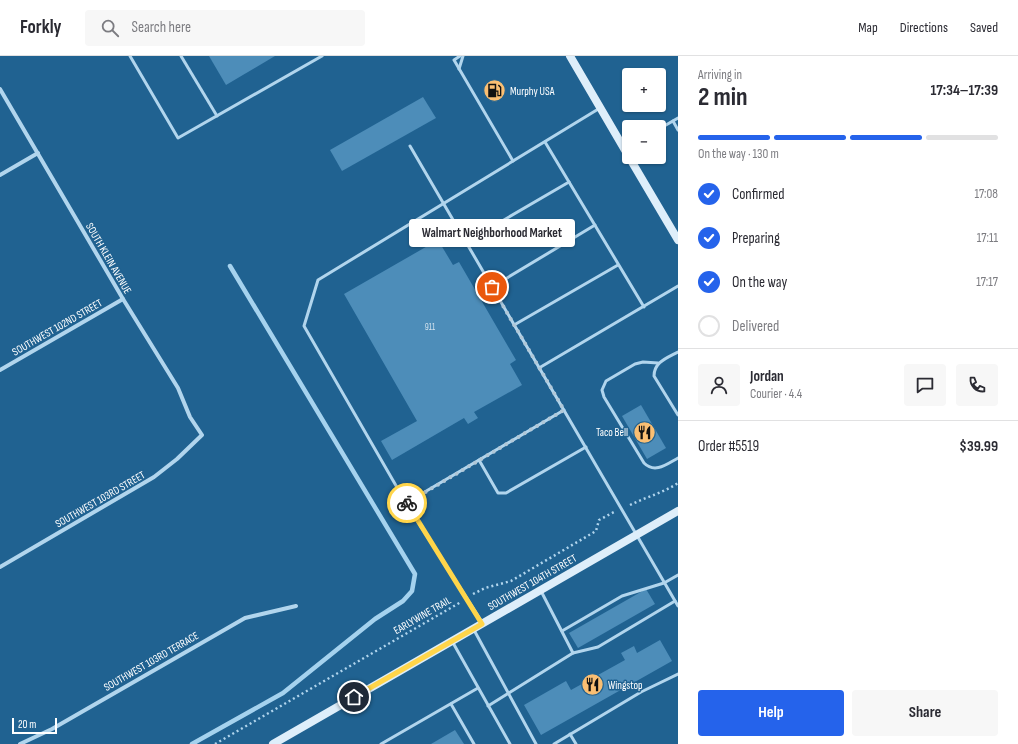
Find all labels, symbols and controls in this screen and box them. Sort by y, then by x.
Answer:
search box [85,10,365,46]
text: Forkly [20,16,61,39]
icon: search [99,17,121,39]
text: Search here [131,18,191,37]
text: Map [858,19,878,36]
text: Directions [900,19,948,36]
text: Saved [970,19,998,36]
text: Arriving in [698,67,742,83]
map controls [622,68,666,164]
button: + [622,68,666,112]
fuel station icon: Murphy USA [481,78,507,104]
text: 17:34–17:39 [931,81,998,100]
text: 2 min [698,82,748,113]
place label: Murphy USA [510,85,555,98]
button: − [622,120,666,164]
text: On the way · 130 m [698,146,779,162]
icon: check [698,183,720,205]
text: Confirmed [732,185,785,204]
text: 17:08 [974,186,998,202]
callout: Walmart Neighborhood Market [409,219,575,247]
street label: SOUTH KLEIN AVENUE [83,220,134,296]
text: Walmart Neighborhood Market [422,225,562,241]
icon: check [698,227,720,249]
text: Preparing [732,229,780,248]
text: 17:11 [977,230,998,246]
pin [475,270,509,304]
icon: check [698,271,720,293]
text: On the way [732,273,787,292]
text: 17:17 [976,274,998,290]
icon: bag [481,276,503,298]
street label: SOUTHWEST 102ND STREET [10,296,105,359]
text: Delivered [732,317,779,336]
house number: 911 [425,322,436,333]
button: person [698,364,740,406]
button: chat [904,364,946,406]
button: phone [956,364,998,406]
text: Jordan [750,367,784,386]
text: Courier · 4.4 [750,386,802,402]
restaurant icon: Taco Bell [631,419,657,445]
place label: Taco Bell [596,426,628,439]
text: Order #5519 [698,437,759,456]
text: $39.99 [959,437,998,456]
street label: SOUTHWEST 103RD STREET [53,468,148,530]
courier [387,483,427,523]
icon: bike [396,492,418,514]
street label: SOUTHWEST 104TH STREET [486,551,579,613]
street label: EARLYWINE TRAIL [391,594,453,637]
street label: SOUTHWEST 103RD TERRACE [102,629,201,694]
restaurant icon: Wingstop [580,672,606,698]
place label: Wingstop [608,679,643,692]
pin [337,680,371,714]
icon: home [343,686,365,708]
button: Help [698,690,844,736]
button: Share [852,690,998,736]
scale bar [12,716,57,735]
text: 20 m [18,718,36,731]

